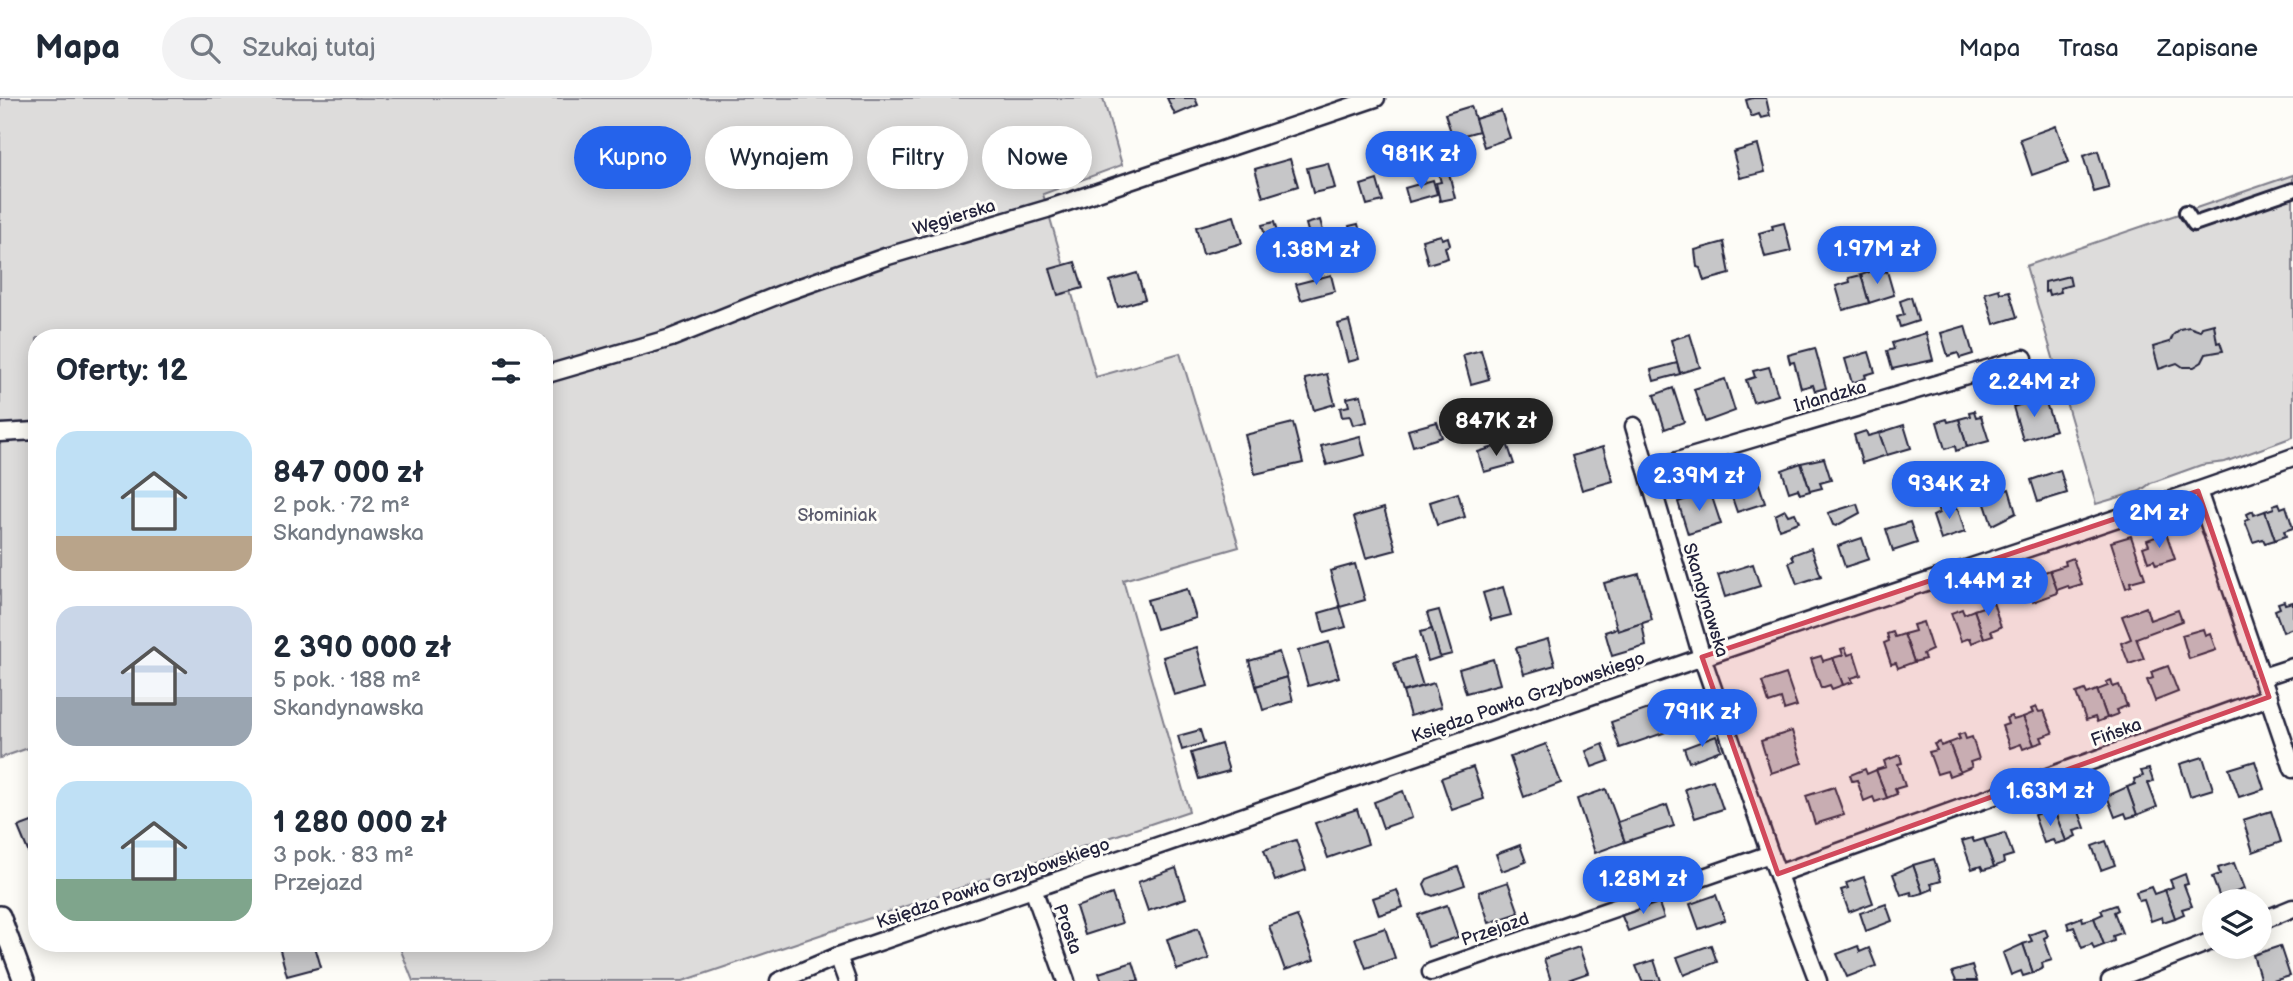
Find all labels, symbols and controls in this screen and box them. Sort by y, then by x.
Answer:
search box [162,17,652,80]
text: Mapa [35,28,120,68]
icon: search [186,29,224,67]
text: Szukaj tutaj [242,33,376,64]
text: Mapa [1959,34,2020,63]
text: Trasa [2058,34,2119,63]
text: Zapisane [2157,34,2258,63]
chip: Kupno [574,126,691,189]
chip: Wynajem [705,126,853,189]
chip: Filtry [867,126,968,189]
chip: Nowe [982,126,1092,189]
pin: 981K zł [1356,132,1486,191]
text: 981K zł [1382,140,1460,168]
street label: Węgierska [910,195,998,240]
pin: 1.97M zł [1805,226,1949,286]
pin: 1.38M zł [1244,228,1388,287]
text: 1.97M zł [1833,235,1921,263]
text: 1.38M zł [1272,236,1360,264]
icon: filters [487,352,525,390]
text: Oferty: 12 [56,353,188,389]
pin: 2.24M zł [1962,360,2106,419]
text: 2.24M zł [1988,368,2080,396]
street label: Irlandzka [1792,376,1869,417]
pin: 847K zł [1431,398,1561,458]
text: 847K zł [1455,407,1537,435]
pin: 2.39M zł [1627,454,1771,513]
text: 847 000 zł [273,455,424,491]
icon: home [112,459,196,543]
text: 2.39M zł [1653,462,1745,490]
pin: 934K zł [1884,462,2014,521]
text: 934K zł [1908,470,1990,498]
pin: 2M zł [2110,490,2208,550]
text: 2 pok. · 72 m² [273,491,410,519]
text: 2M zł [2129,499,2189,527]
park label: Słominiak [797,505,877,526]
text: Skandynawska [273,519,424,547]
street label: Skandynawska [1678,541,1733,660]
pin: 1.44M zł [1916,559,2060,618]
text: 1.44M zł [1944,567,2032,595]
text: 2 390 000 zł [273,630,451,666]
icon: home [112,634,196,718]
street label: Księdza Pawła Grzybowskiego [1409,648,1648,747]
text: 5 pok. · 188 m² [273,666,421,694]
pin: 791K zł [1637,690,1767,749]
text: Skandynawska [273,694,424,722]
text: 791K zł [1663,698,1741,726]
street label: Fińska [2088,714,2144,751]
pin: 1.63M zł [1978,768,2122,828]
text: 1.63M zł [2006,777,2094,805]
text: 1 280 000 zł [273,805,447,841]
icon: home [112,809,196,893]
street label: Księdza Pawła Grzybowskiego [874,834,1113,933]
text: 3 pok. · 83 m² [273,841,414,869]
pin: 1.28M zł [1571,856,1715,916]
text: 1.28M zł [1599,865,1687,893]
text: Przejazd [273,869,363,897]
map controls [2202,889,2272,959]
button: layers [2202,889,2272,959]
street label: Prosta [1049,901,1086,957]
street label: Przejazd [1459,908,1532,951]

